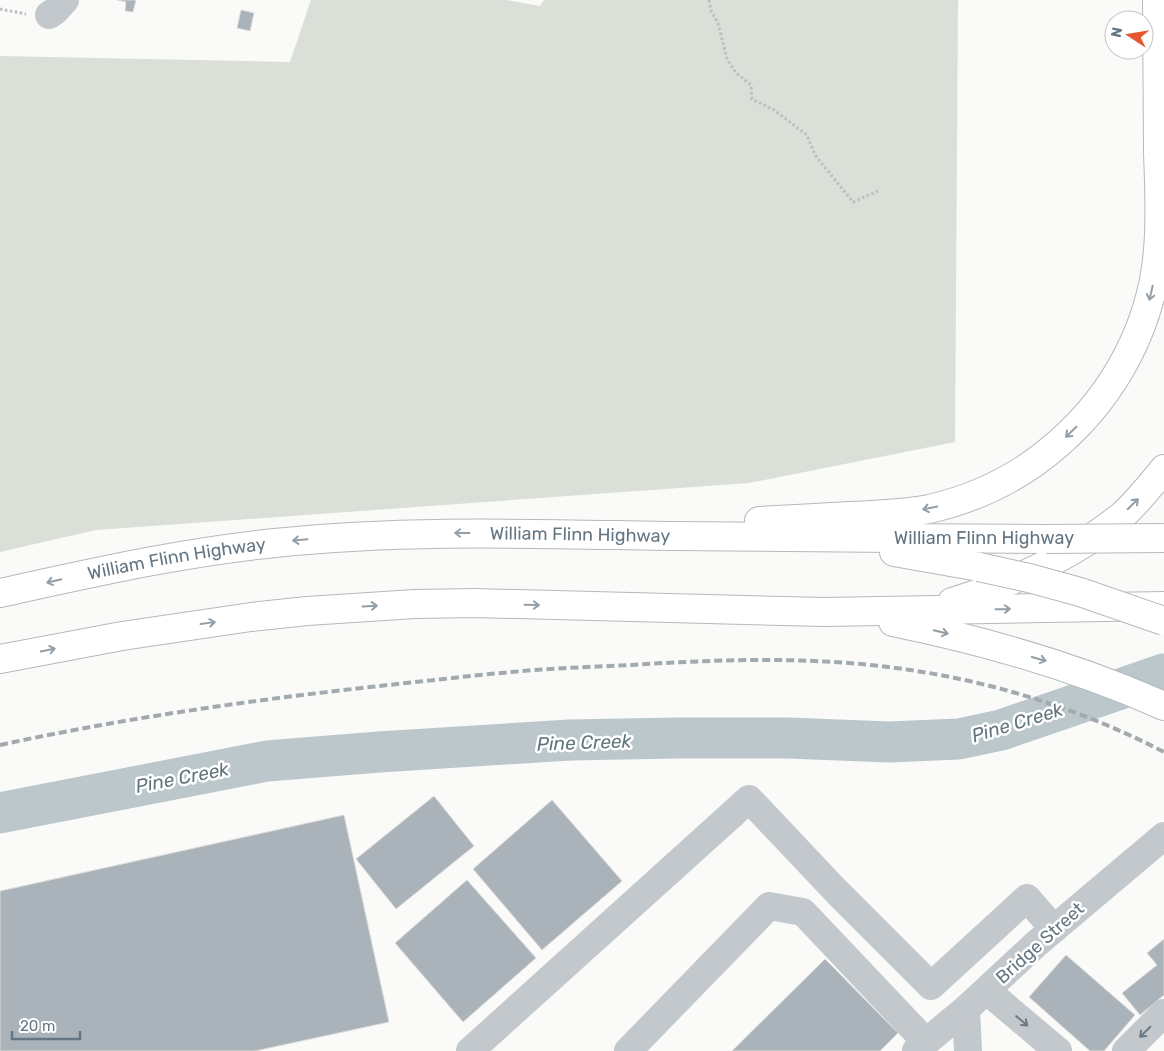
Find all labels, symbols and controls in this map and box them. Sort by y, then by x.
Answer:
north arrow [1104,10,1154,60]
text: N [1107,26,1126,39]
one-way arrow [1146,285,1155,301]
one-way arrow [1065,426,1077,438]
one-way arrow [1126,499,1138,511]
one-way arrow [923,504,939,513]
street label: William Flinn Highway [490,522,670,547]
street label: William Flinn Highway [894,527,1074,549]
one-way arrow [455,528,471,538]
street label: William Flinn Highway [85,533,267,585]
one-way arrow [292,536,308,545]
one-way arrow [46,577,62,586]
one-way arrow [524,600,540,609]
one-way arrow [361,602,377,611]
one-way arrow [994,604,1010,614]
one-way arrow [200,618,216,628]
one-way arrow [933,628,949,637]
one-way arrow [39,645,55,654]
one-way arrow [1031,654,1047,664]
water label: Pine Creek [969,698,1066,747]
water label: Pine Creek [536,729,632,756]
water label: Pine Creek [134,757,231,798]
street label: Bridge Street [991,898,1089,988]
scale bar [12,1008,80,1040]
one-way arrow [1016,1015,1029,1027]
text: 20 m [20,1017,55,1035]
one-way arrow [1139,1026,1151,1038]

